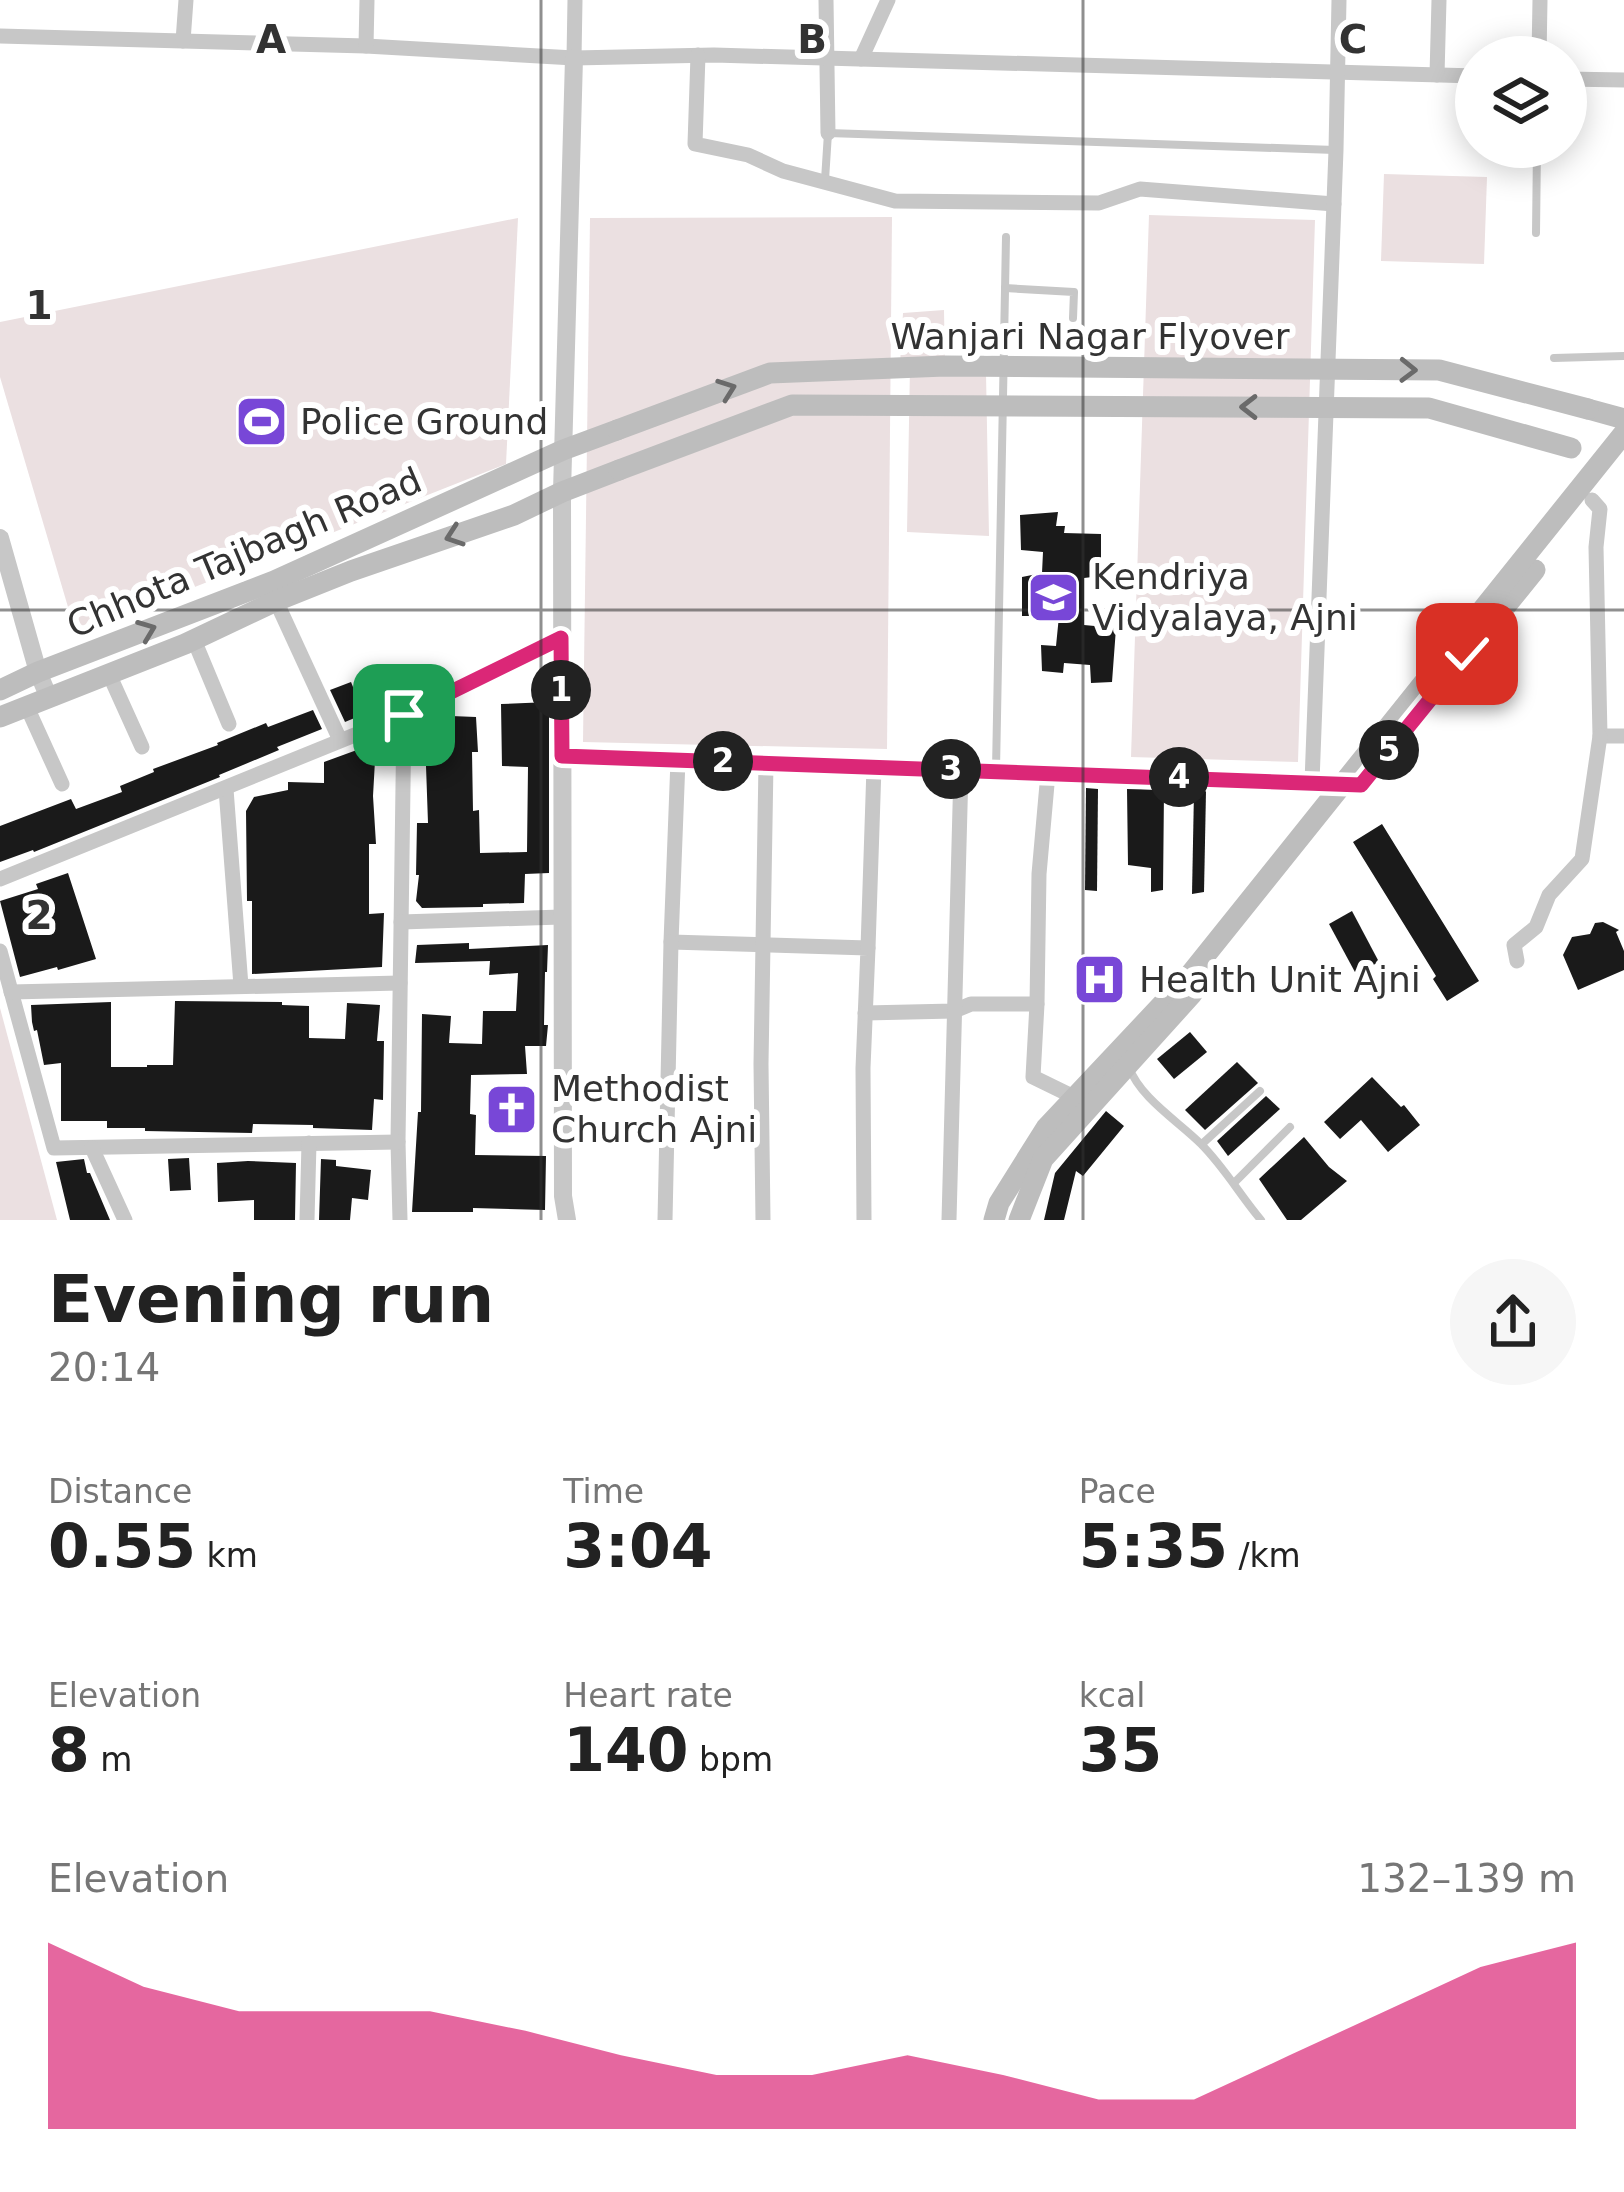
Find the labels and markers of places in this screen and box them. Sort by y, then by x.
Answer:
sports icon: Police Ground [233,393,289,449]
place label: Police Ground [300,401,548,442]
place label: Kendriya Vidyalaya, Ajni [1092,556,1358,638]
school or university icon: Kendriya Vidyalaya, Ajni [1025,569,1081,625]
pin [1416,603,1518,705]
pin: 1 [531,660,591,720]
pin [353,664,455,766]
pin: 5 [1359,720,1419,780]
pin: 2 [693,731,753,791]
pin: 3 [921,739,981,799]
pin: 4 [1149,747,1209,807]
hospital icon: Health Unit Ajni [1072,951,1128,1007]
place label: Health Unit Ajni [1139,959,1421,1000]
place label: Methodist Church Ajni [551,1068,757,1150]
church icon: Methodist Church Ajni [484,1081,540,1137]

